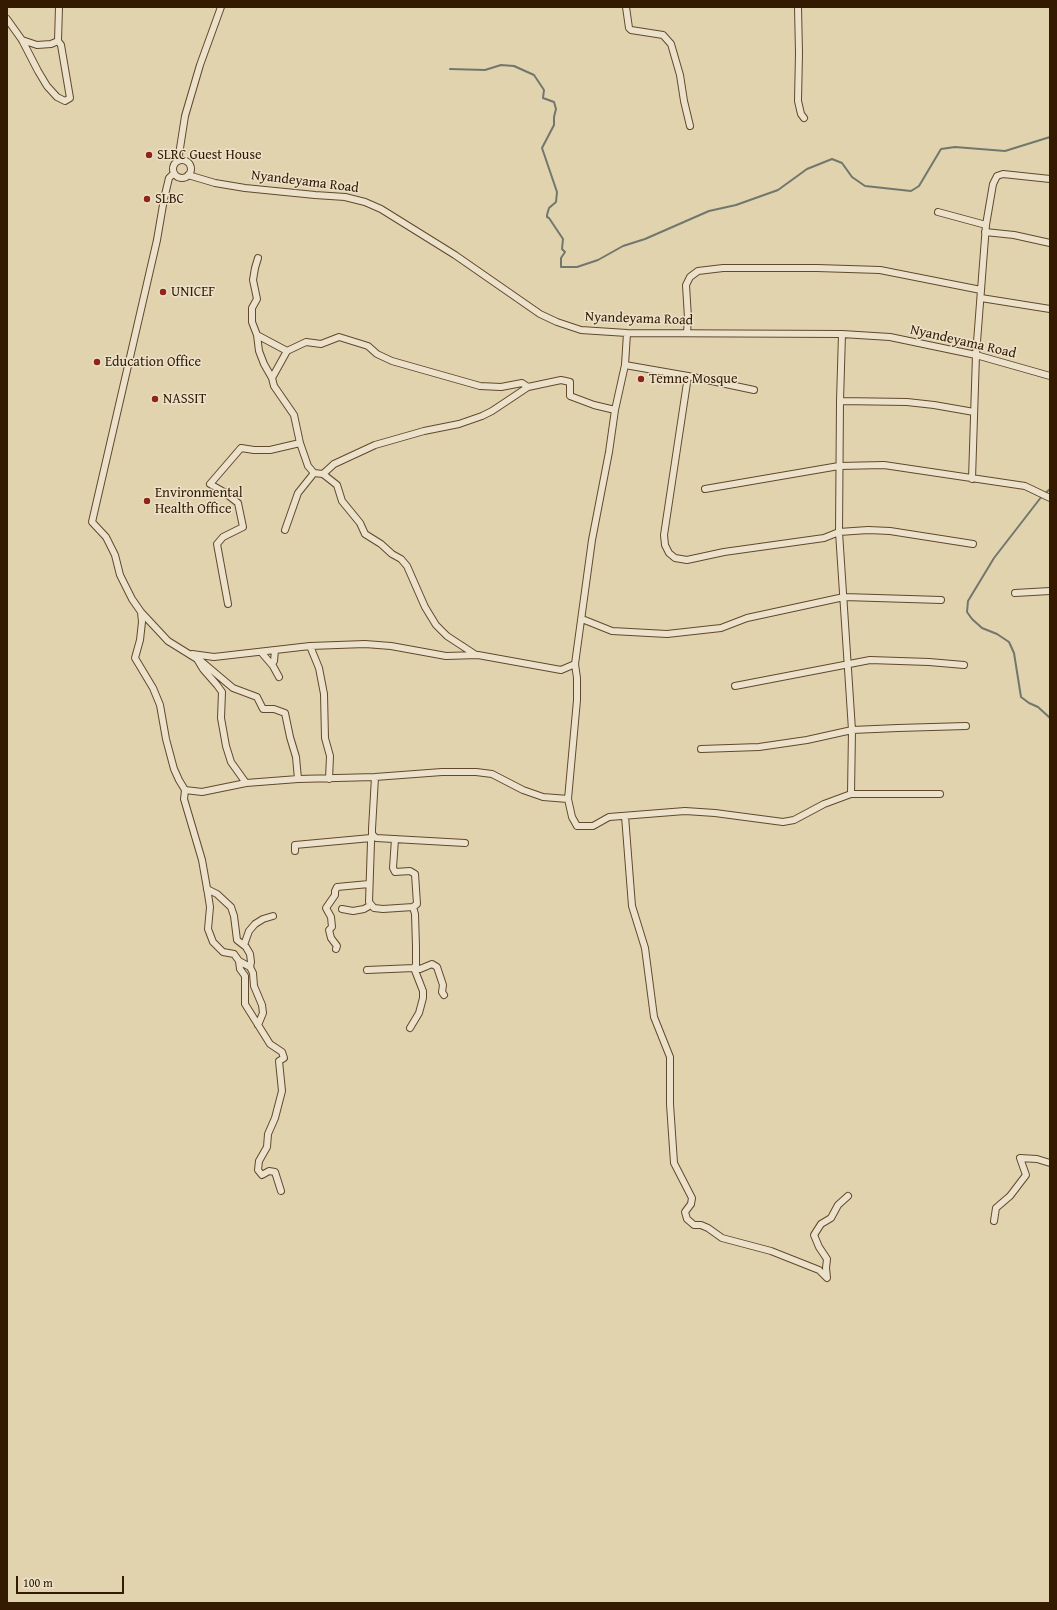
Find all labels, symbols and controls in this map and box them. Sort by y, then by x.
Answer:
place label: SLRC Guest House [157,147,262,163]
marker: SLRC Guest House [144,150,154,160]
street label: Nyandeyama Road [250,167,360,197]
place label: SLBC [155,191,184,207]
marker: SLBC [142,194,152,204]
place label: UNICEF [171,284,215,300]
marker: UNICEF [158,287,168,297]
street label: Nyandeyama Road [585,309,693,329]
street label: Nyandeyama Road [908,322,1018,362]
place label: Education Office [105,354,201,370]
marker: Education Office [92,357,102,367]
place label: Temne Mosque [649,371,738,387]
marker: Temne Mosque [636,374,646,384]
place label: NASSIT [163,391,206,407]
marker: NASSIT [150,394,160,404]
place label: Environmental Health Office [155,485,243,518]
marker: Environmental Health Office [142,496,152,506]
scale bar [18,1568,126,1594]
text: 100 m [23,1574,53,1591]

